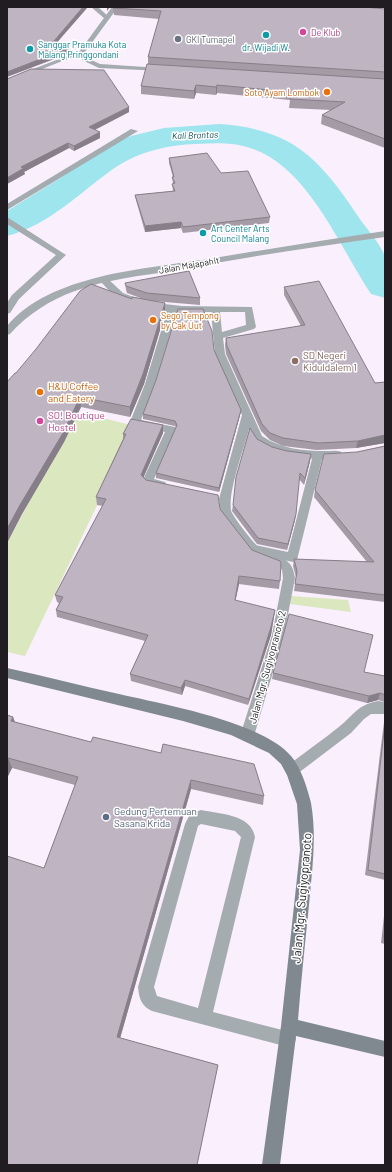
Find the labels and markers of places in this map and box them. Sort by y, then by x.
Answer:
marker: De Klub [298,27,308,37]
place label: De Klub [311,27,341,38]
marker: dr. Wijadi W. [261,30,271,40]
marker: GKI Tumapel [173,34,183,44]
place label: GKI Tumapel [186,34,235,45]
place label: Sanggar Pramuka Kota Malang Pringgondani [38,39,126,60]
place label: dr. Wijadi W. [242,42,290,53]
marker: Sanggar Pramuka Kota Malang Pringgondani [25,44,35,54]
place label: Soto Ayam Lombok [244,87,319,98]
marker: Soto Ayam Lombok [322,87,332,97]
place label: Art Center Arts Council Malang [211,223,270,244]
marker: Art Center Arts Council Malang [198,228,208,238]
place label: Sego Tempong by Cak Uut [161,310,219,331]
marker: Sego Tempong by Cak Uut [148,315,158,325]
place label: SD Negeri Kiduldalem 1 [303,349,357,373]
marker: SD Negeri Kiduldalem 1 [290,356,300,366]
place label: H&U Coffee and Eatery [48,380,98,404]
marker: H&U Coffee and Eatery [35,387,45,397]
place label: SO! Boutique Hostel [48,409,105,433]
marker: SO! Boutique Hostel [35,416,45,426]
place label: Gedung Pertemuan Sasana Krida [114,805,197,829]
marker: Gedung Pertemuan Sasana Krida [101,812,111,822]

